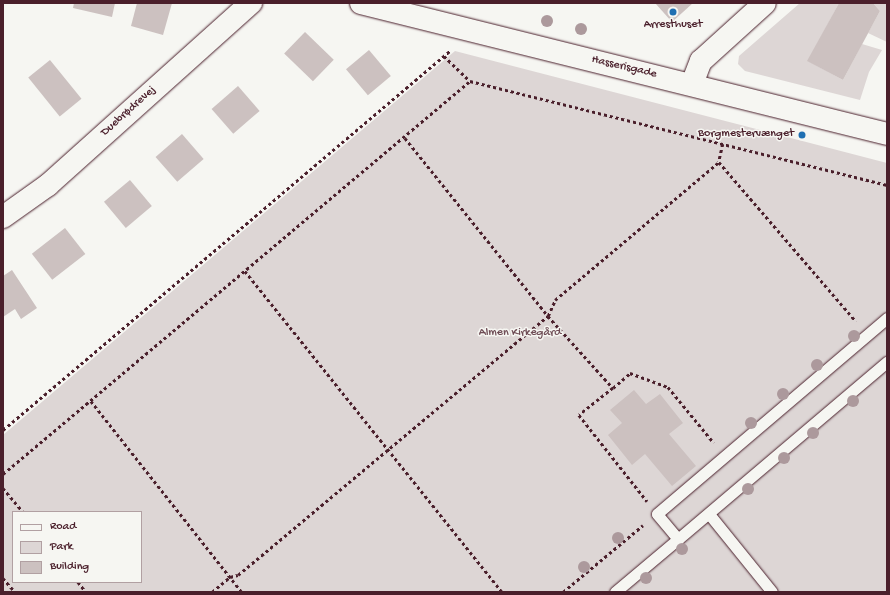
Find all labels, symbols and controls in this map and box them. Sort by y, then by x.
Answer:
marker: Arresthuset [668,7,678,17]
place label: Arresthuset [644,19,702,33]
street label: Hasserisgade [590,54,658,82]
street label: Duebrødrevej [99,84,159,140]
place label: Borgmestervænget [698,128,794,142]
marker: Borgmestervænget [797,130,807,140]
park label: Almen Kirkegård [479,327,561,341]
legend [12,511,142,583]
text: Road [50,520,76,534]
text: Park [50,540,73,554]
text: Building [50,560,89,574]

